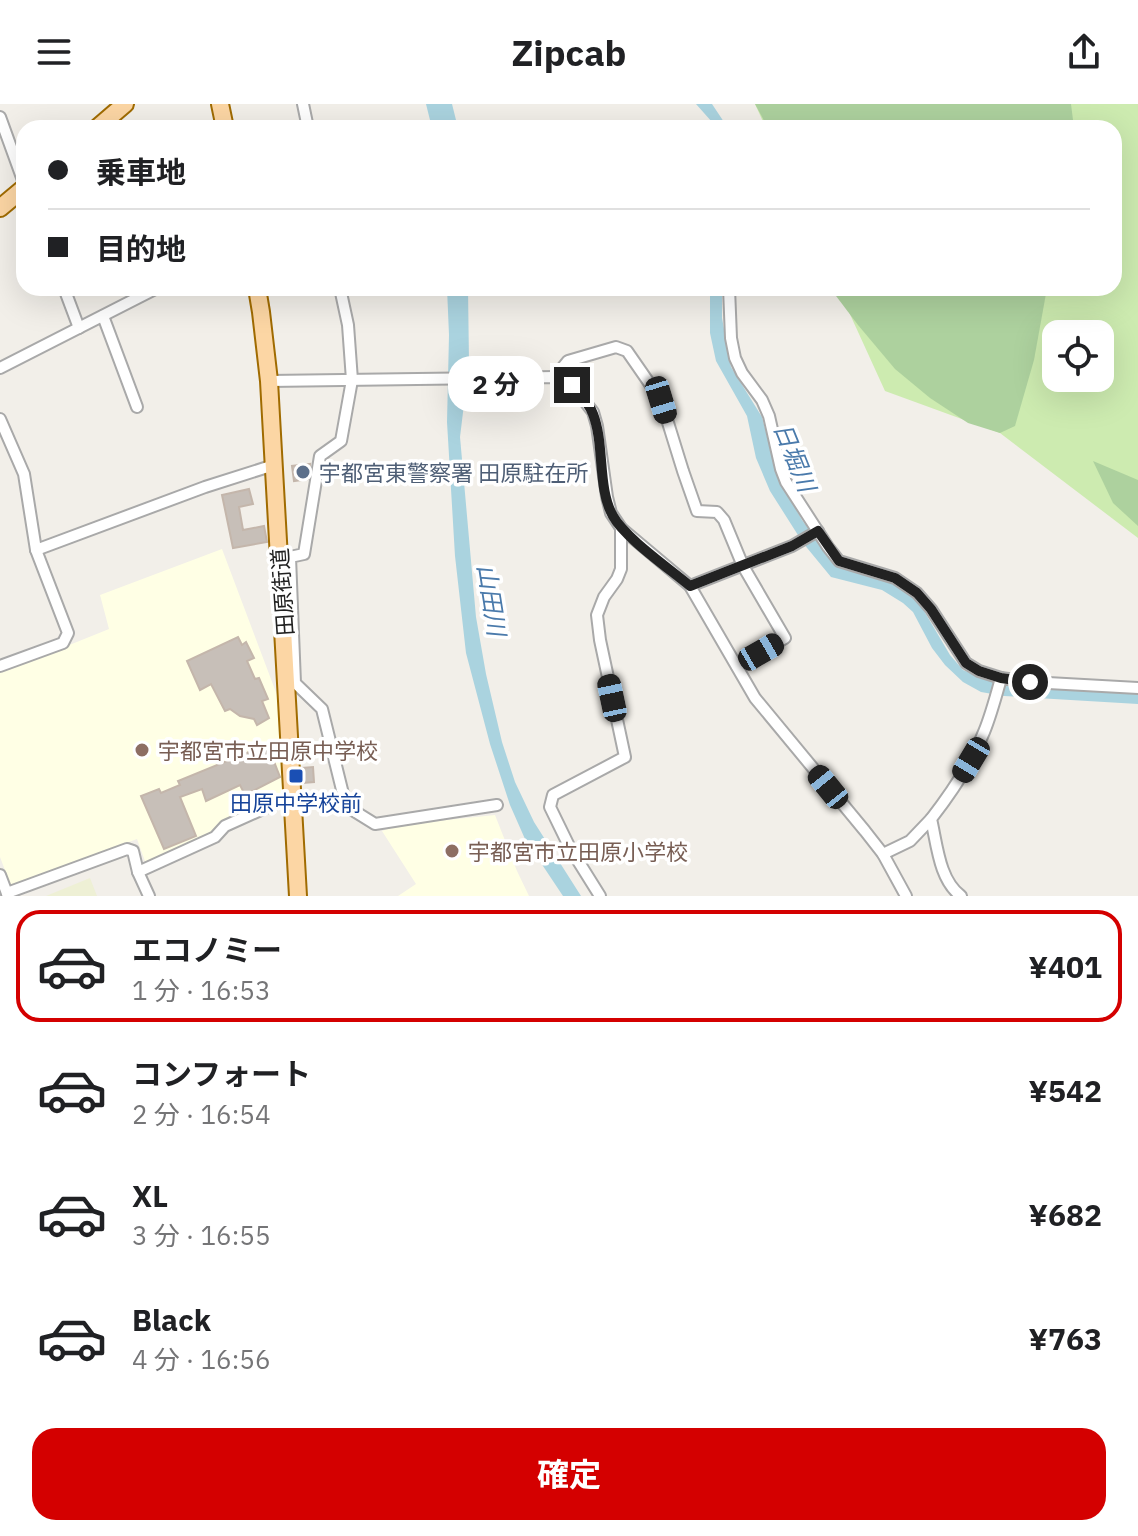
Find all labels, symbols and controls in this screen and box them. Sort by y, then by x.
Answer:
text: Zipcab [511,29,627,76]
icon: menu [32,30,76,74]
icon: share [1062,30,1106,74]
text: 乗車地 [96,152,186,191]
text: 目的地 [96,229,186,268]
map controls [1042,320,1114,392]
button: locate [1042,320,1114,392]
callout: 2 分 [448,357,544,413]
text: 2 分 [472,367,520,401]
route end [554,367,590,403]
car [643,374,679,426]
water label: 日堀川 [767,418,824,499]
place label: 宇都宮東警察署 田原駐在所 [319,458,588,487]
marker: 宇都宮東警察署 田原駐在所 [294,463,312,481]
street label: 田原街道 [264,547,300,637]
water label: 山田川 [471,562,514,641]
car [734,630,788,674]
route start [1012,664,1048,700]
car [595,672,629,724]
car [948,733,994,787]
place label: 宇都宮市立田原中学校 [158,736,378,765]
marker: 宇都宮市立田原中学校 [133,741,151,759]
car [804,761,852,813]
marker: 田原中学校前 [287,767,305,785]
place label: 田原中学校前 [230,788,362,817]
place label: 宇都宮市立田原小学校 [468,837,688,866]
marker: 宇都宮市立田原小学校 [443,842,461,860]
icon: car [36,930,108,1002]
text: エコノミー [132,930,282,969]
text: ¥401 [1029,947,1102,986]
text: 1 分 · 16:53 [132,973,270,1007]
icon: car [36,1054,108,1126]
text: コンフォート [132,1054,311,1093]
text: ¥542 [1029,1071,1102,1110]
text: 2 分 · 16:54 [132,1097,270,1131]
text: XL [132,1176,168,1215]
icon: car [36,1178,108,1250]
text: ¥682 [1029,1195,1102,1234]
text: 3 分 · 16:55 [132,1218,270,1252]
text: Black [132,1300,211,1339]
icon: car [36,1302,108,1374]
text: ¥763 [1029,1319,1102,1358]
text: 4 分 · 16:56 [132,1342,270,1376]
button: 確定 [32,1428,1106,1520]

